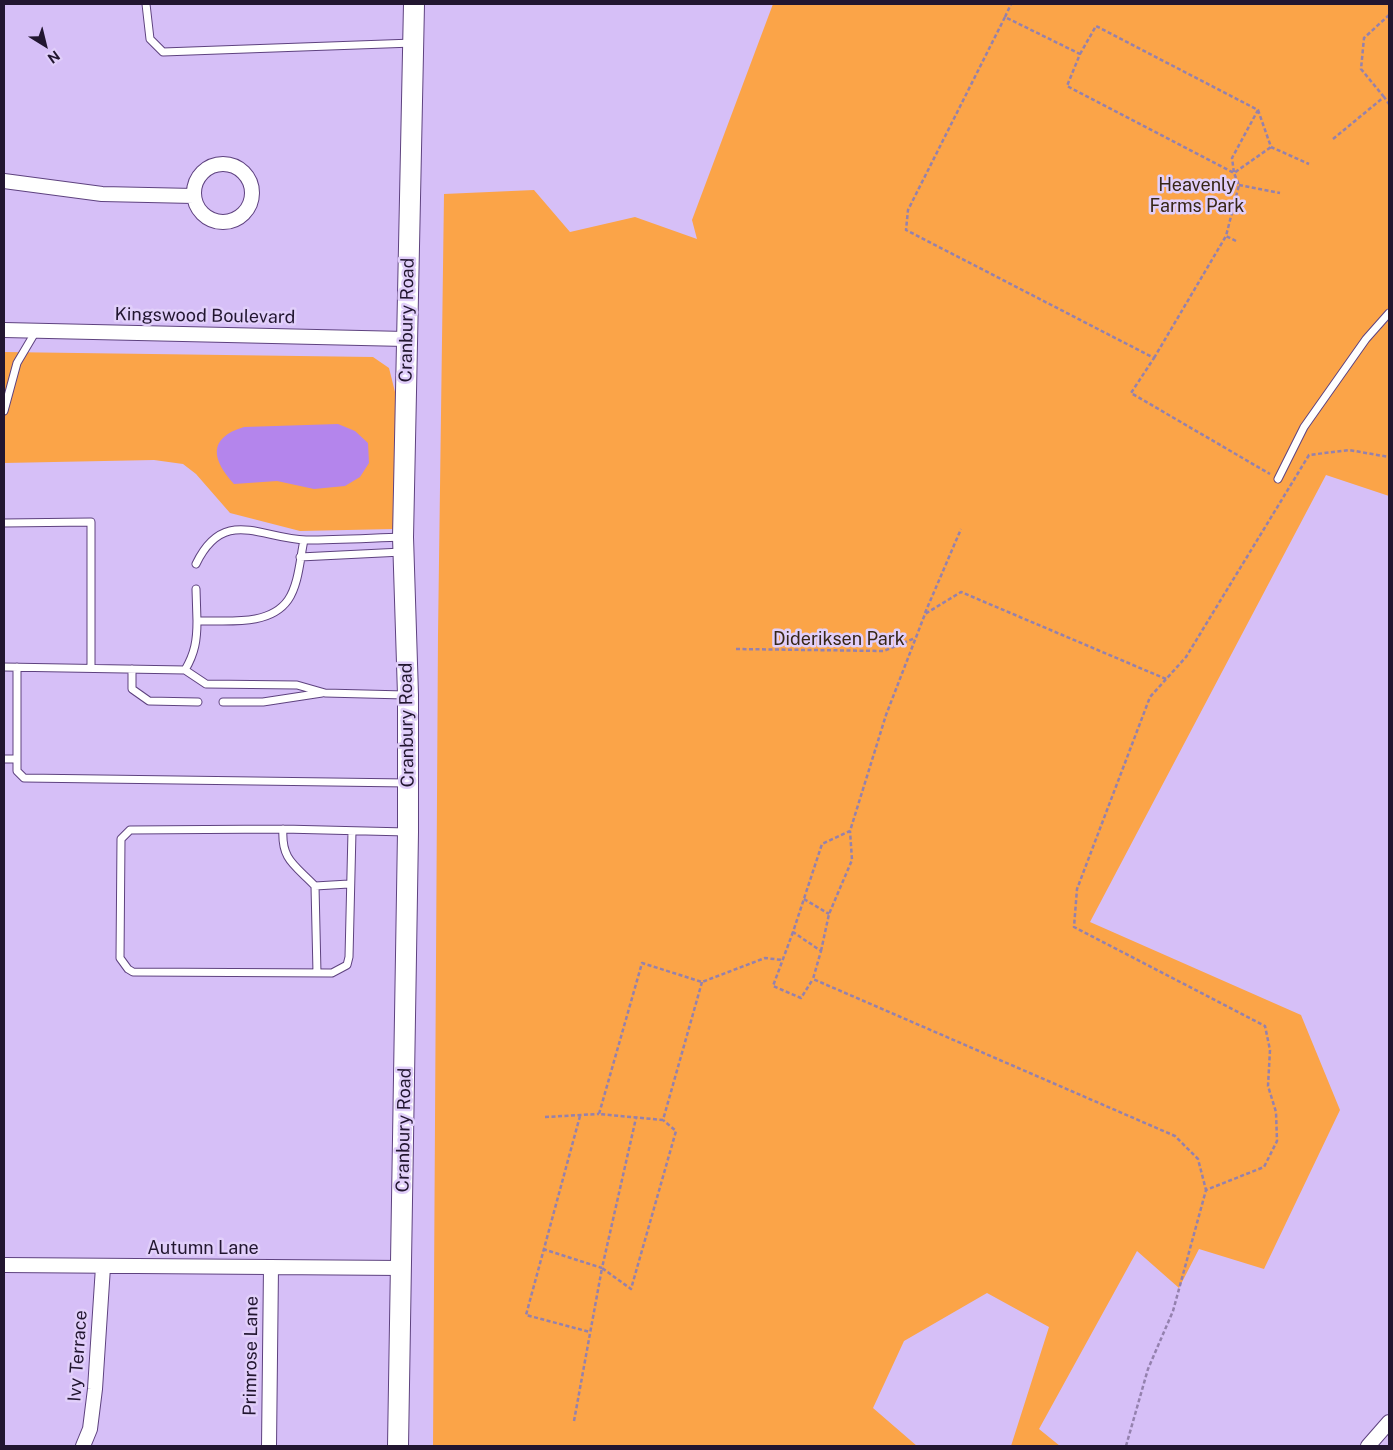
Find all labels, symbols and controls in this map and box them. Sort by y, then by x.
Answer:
north arrow [20,20,70,70]
text: N [45,47,63,67]
park label: Heavenly Farms Park [1150,174,1244,216]
street label: Cranbury Road [395,258,419,382]
street label: Kingswood Boulevard [114,304,296,328]
park label: Dideriksen Park [773,628,905,650]
street label: Cranbury Road [395,663,419,787]
street label: Cranbury Road [392,1068,416,1192]
street label: Autumn Lane [147,1237,259,1259]
street label: Primrose Lane [239,1296,263,1416]
street label: Ivy Terrace [64,1310,92,1402]

